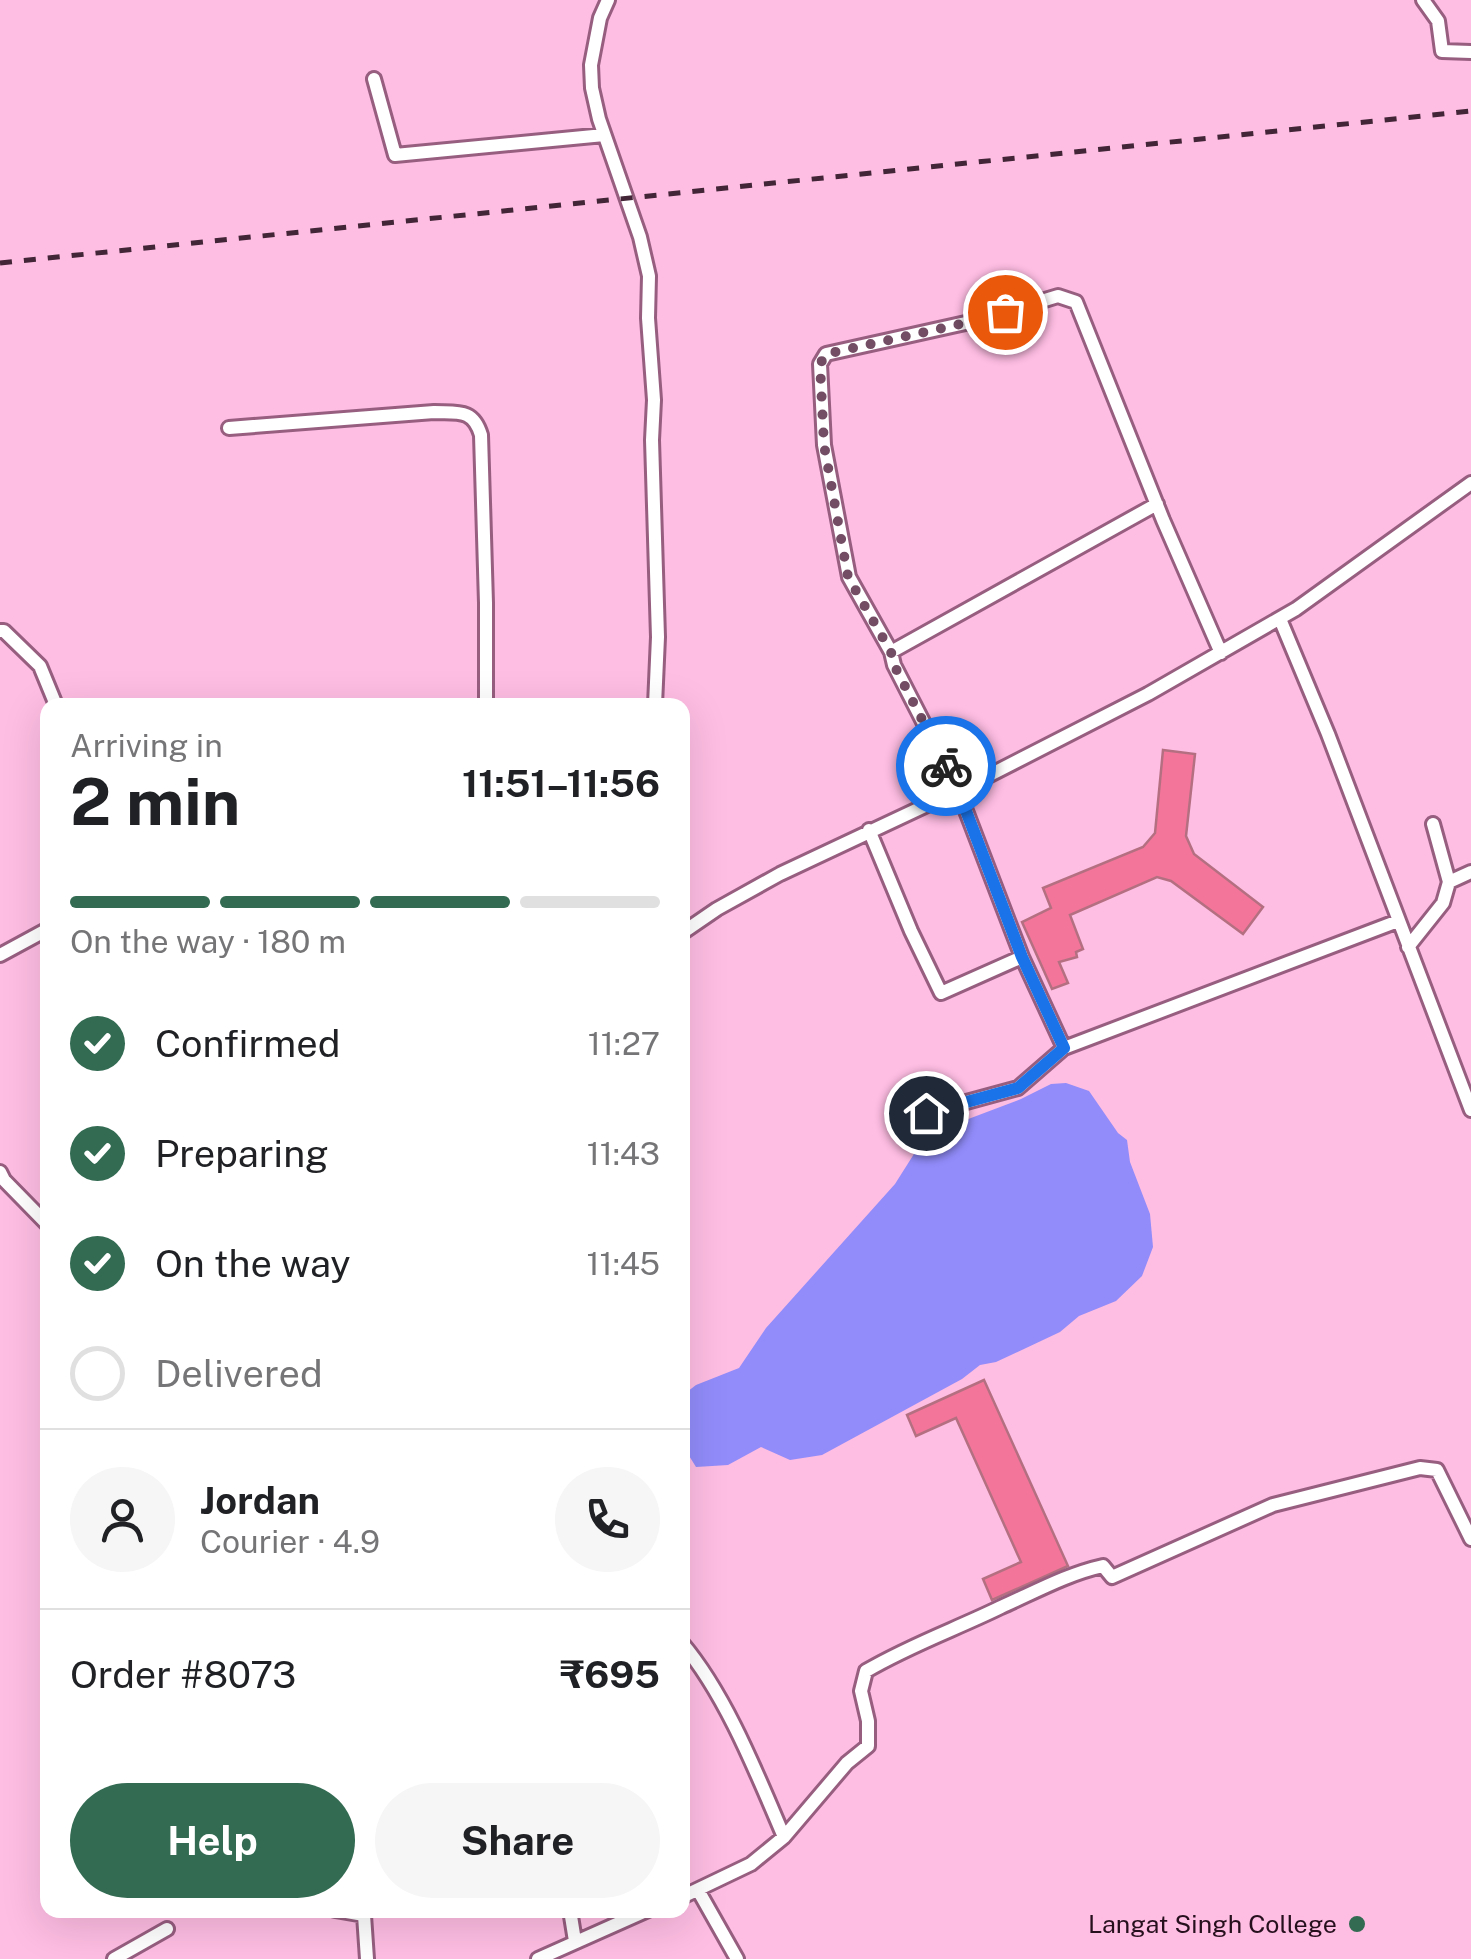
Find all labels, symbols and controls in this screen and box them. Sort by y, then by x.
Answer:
pin [963,270,1048,355]
icon: bag [978,285,1033,340]
courier [896,716,996,816]
text: Arriving in [70,727,223,764]
icon: bike [919,739,974,794]
text: 11:51–11:56 [462,761,660,806]
text: 2 min [70,763,240,840]
text: On the way · 180 m [70,923,346,960]
icon: check [70,1016,125,1071]
text: Confirmed [155,1021,340,1066]
text: 11:27 [588,1025,660,1062]
pin [884,1071,969,1156]
icon: home [899,1086,954,1141]
icon: check [70,1126,125,1181]
text: Preparing [155,1131,329,1176]
text: 11:43 [587,1135,660,1172]
icon: check [70,1236,125,1291]
text: On the way [155,1241,351,1286]
text: 11:45 [587,1245,660,1282]
text: Delivered [155,1351,323,1396]
button: person [70,1467,175,1572]
button: phone [555,1467,660,1572]
text: Jordan [200,1478,320,1523]
text: Courier · 4.9 [200,1523,380,1560]
text: Order #8073 [70,1652,296,1697]
text: ₹695 [560,1652,660,1697]
button: Help [70,1783,355,1898]
button: Share [375,1783,660,1898]
place label: Langat Singh College [1088,1909,1337,1939]
marker: Langat Singh College [1346,1913,1368,1935]

